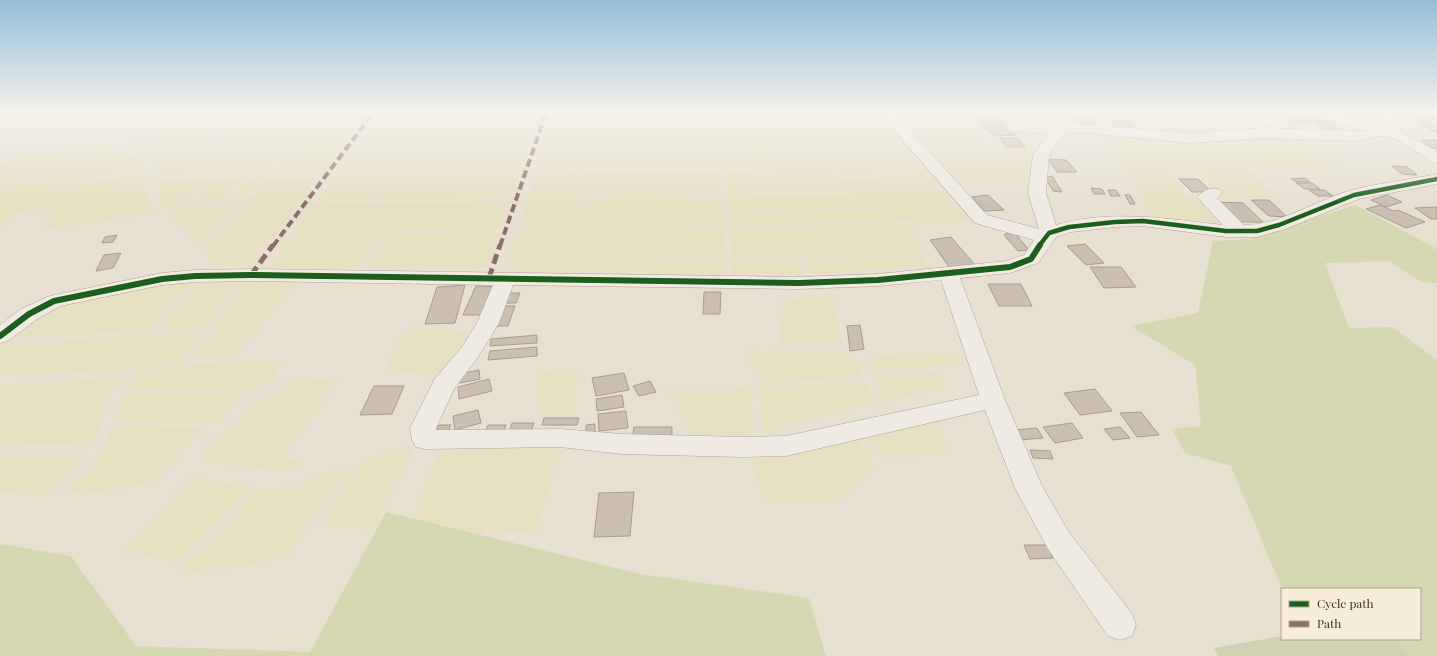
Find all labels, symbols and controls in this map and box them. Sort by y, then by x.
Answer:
legend [1281,588,1421,640]
text: Cycle path [1317,595,1374,611]
text: Path [1317,615,1341,631]

